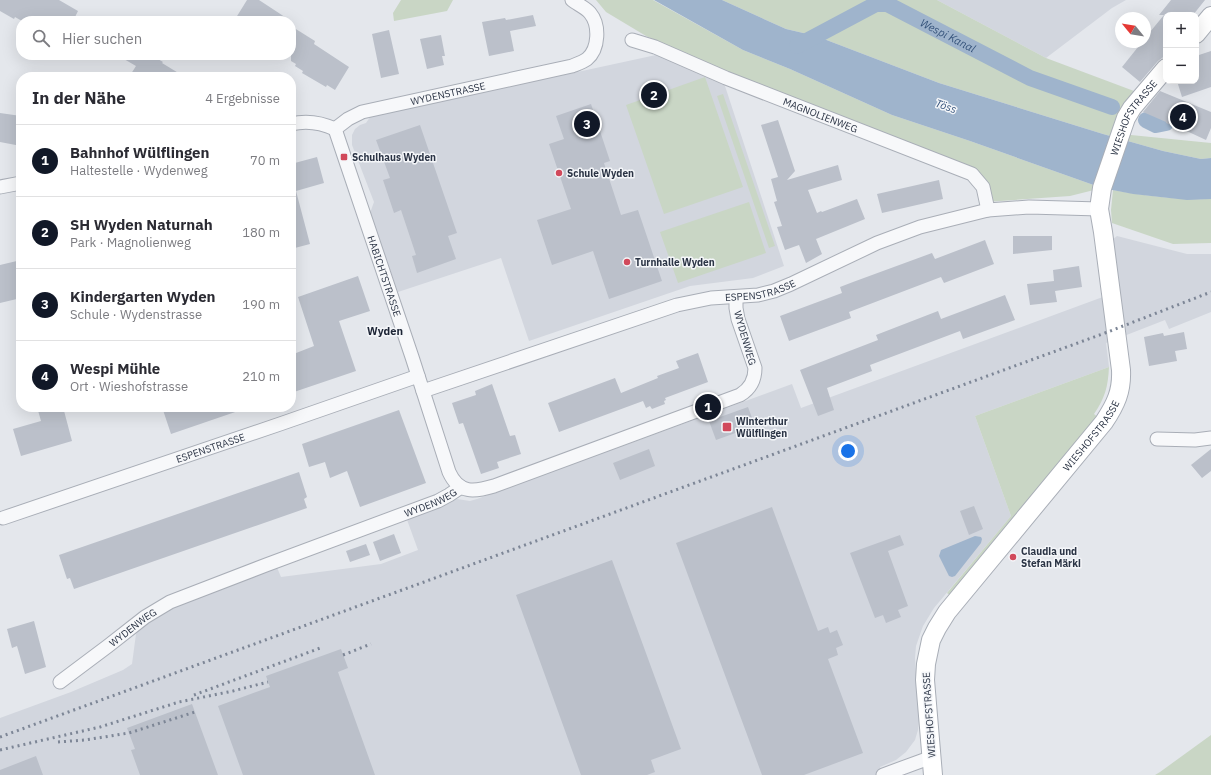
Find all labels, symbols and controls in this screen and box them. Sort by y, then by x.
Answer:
north arrow [1115,12,1151,48]
map controls [1163,12,1199,84]
button: + [1163,12,1199,48]
water label: Wespi Kanal [918,15,978,56]
search box [16,16,296,60]
icon: search [30,27,52,49]
text: Hier suchen [62,29,142,48]
button: − [1163,48,1199,84]
street label: WIESHOFSTRASSE [1107,77,1160,157]
street label: WYDENSTRASSE [409,79,487,108]
pin: 2 [641,80,667,110]
text: In der Nähe [32,87,126,109]
text: 4 Ergebnisse [205,90,280,107]
street label: MAGNOLIENWEG [781,94,860,135]
water label: Töss [933,96,959,116]
pin: 4 [1170,102,1196,132]
pin: 3 [574,109,600,139]
text: Bahnhof Wülflingen [70,143,209,162]
place label: Schulhaus Wyden [352,151,436,164]
text: 1 [41,152,49,169]
text: 70 m [250,152,280,169]
marker: Schulhaus Wyden [339,152,349,162]
text: Haltestelle · Wydenweg [70,162,208,179]
place label: Schule Wyden [567,167,634,180]
marker: Schule Wyden [554,168,564,178]
text: SH Wyden Naturnah [70,215,213,234]
text: 2 [41,224,49,241]
text: 180 m [242,224,280,241]
text: Park · Magnolienweg [70,234,191,251]
street label: HABICHTSTRASSE [365,234,404,318]
place label: Turnhalle Wyden [635,256,715,269]
marker: Turnhalle Wyden [622,257,632,267]
street label: ESPENSTRASSE [725,276,798,304]
text: Kindergarten Wyden [70,287,216,306]
text: 3 [41,296,49,313]
text: 190 m [242,296,280,313]
text: Schule · Wydenstrasse [70,306,202,323]
street label: WYDENWEG [731,309,759,367]
district label: Wyden [367,324,403,338]
text: Wespi Mühle [70,359,160,378]
text: 4 [41,368,49,385]
text: 210 m [242,368,280,385]
text: Ort · Wieshofstrasse [70,378,188,395]
pin: 1 [695,392,721,422]
street label: WIESHOFSTRASSE [1060,398,1122,474]
place label: Winterthur Wülflingen [736,415,788,440]
marker: Winterthur Wülflingen [721,421,733,433]
street label: ESPENSTRASSE [174,430,247,465]
your location [838,441,858,461]
street label: WYDENWEG [402,485,459,520]
place label: Claudia und Stefan Märki [1021,545,1081,570]
marker: Claudia und Stefan Märki [1008,552,1018,562]
street label: WYDENWEG [106,605,159,649]
street label: WIESHOFSTRASSE [920,672,938,758]

